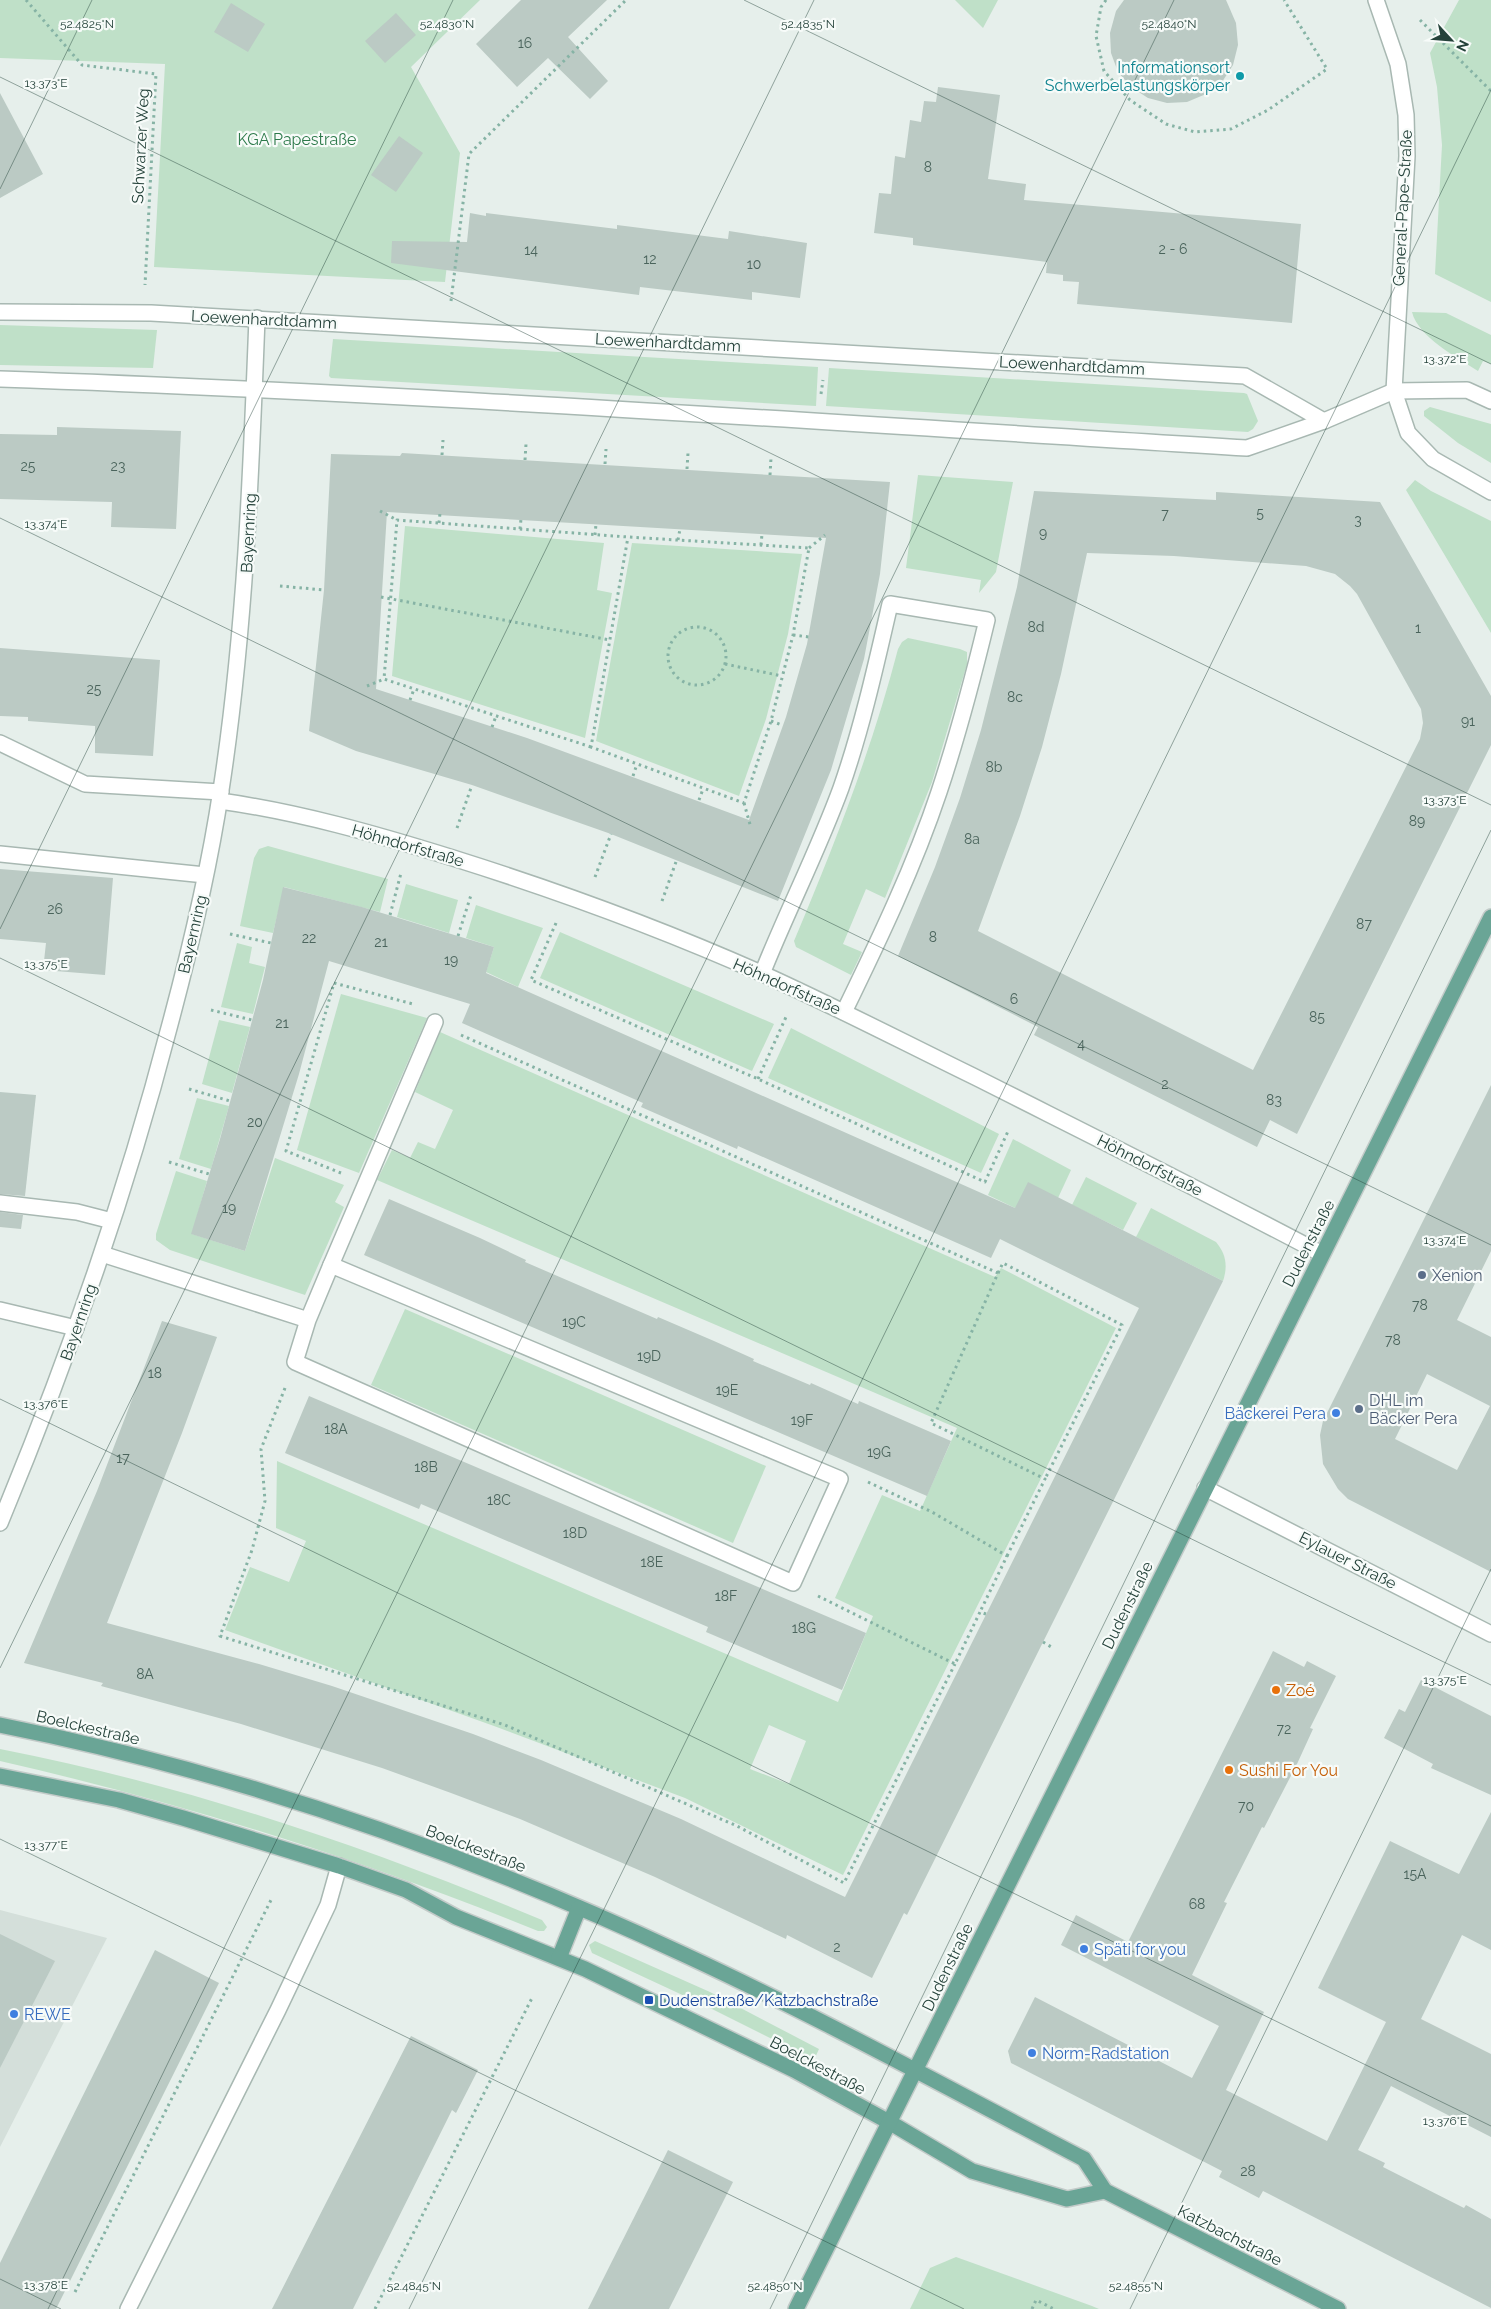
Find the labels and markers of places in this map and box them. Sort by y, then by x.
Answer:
place label: Informationsort Schwerbelastungskörper [1045,58,1231,95]
marker: Informationsort Schwerbelastungskörper [1234,70,1246,82]
place label: Xenion [1432,1266,1483,1285]
marker: Xenion [1416,1269,1428,1281]
place label: DHL im Bäcker Pera [1369,1391,1457,1428]
marker: DHL im Bäcker Pera [1353,1403,1365,1415]
place label: Bäckerei Pera [1225,1404,1326,1423]
marker: Bäckerei Pera [1330,1407,1342,1419]
place label: Zoé [1286,1681,1315,1700]
marker: Zoé [1270,1684,1282,1696]
place label: Sushi For You [1239,1761,1338,1780]
marker: Sushi For You [1223,1764,1235,1776]
place label: Späti for you [1094,1940,1186,1959]
marker: Späti for you [1078,1943,1090,1955]
place label: Dudenstraße/Katzbachstraße [659,1991,878,2010]
marker: Dudenstraße/Katzbachstraße [643,1994,655,2006]
place label: REWE [24,2005,71,2024]
marker: REWE [8,2008,20,2020]
place label: Norm-Radstation [1042,2044,1169,2063]
marker: Norm-Radstation [1026,2047,1038,2059]

